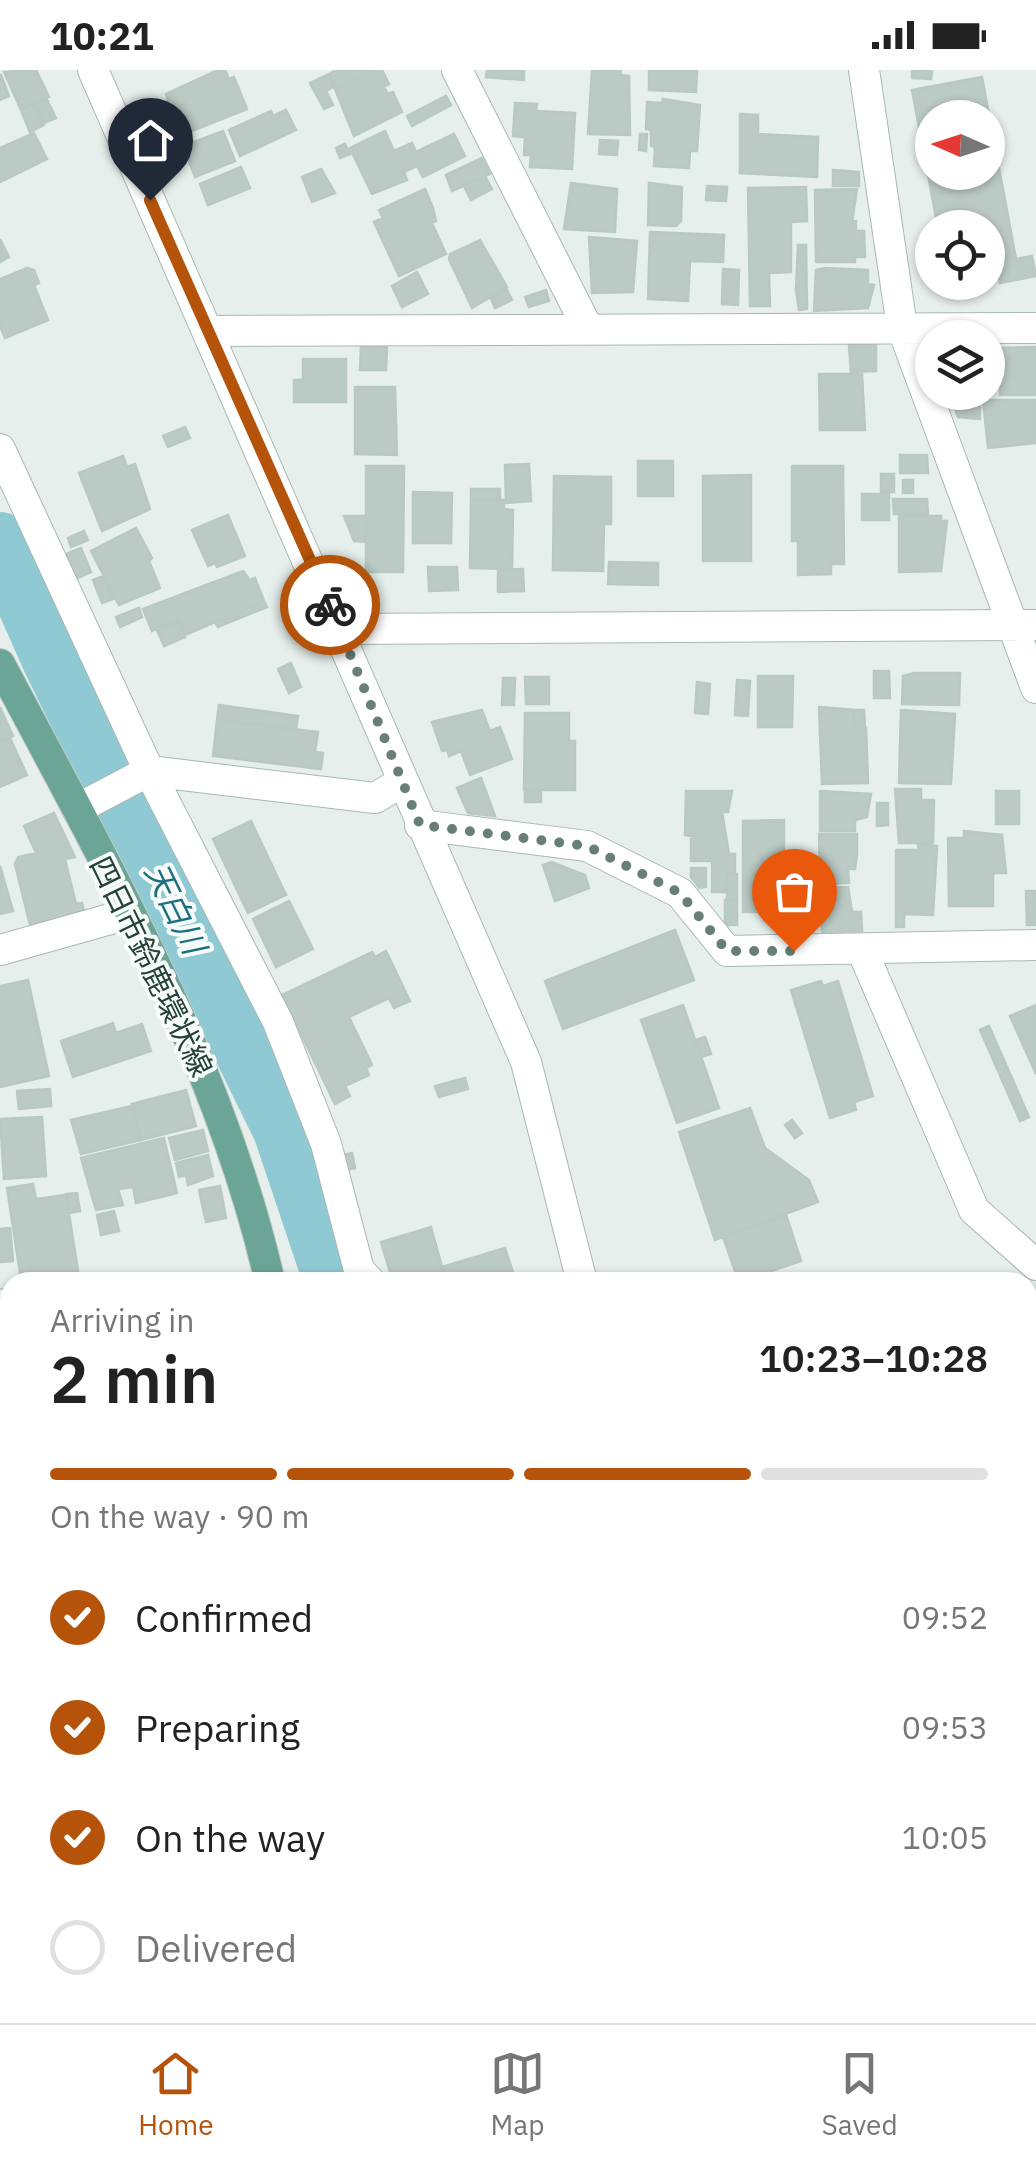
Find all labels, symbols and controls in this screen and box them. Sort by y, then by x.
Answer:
text: 10:21 [50,11,154,60]
pin [108,98,193,201]
north arrow [915,100,1005,190]
map controls [915,100,1005,410]
icon: home [123,113,178,168]
button: locate [915,210,1005,300]
button: layers [915,320,1005,410]
courier [280,555,380,655]
icon: bike [303,578,358,633]
pin [752,849,837,952]
street label: 四日市鈴鹿環状線 [82,850,222,1082]
water label: 天白川 [136,856,217,963]
icon: bag [767,864,822,919]
text: Arriving in [50,1299,195,1341]
text: 10:23–10:28 [759,1333,988,1382]
text: 2 min [50,1336,218,1421]
text: On the way · 90 m [50,1495,310,1537]
icon: check [50,1590,105,1645]
text: Confirmed [135,1593,313,1642]
text: 09:52 [902,1596,988,1638]
icon: check [50,1700,105,1755]
text: Preparing [135,1703,300,1752]
text: 09:53 [902,1706,988,1748]
icon: check [50,1810,105,1865]
text: On the way [135,1813,325,1862]
text: 10:05 [902,1816,988,1858]
text: Delivered [135,1923,297,1972]
tab: Home [138,2046,214,2143]
tab: Map [490,2046,545,2143]
tab: Saved [822,2046,898,2143]

